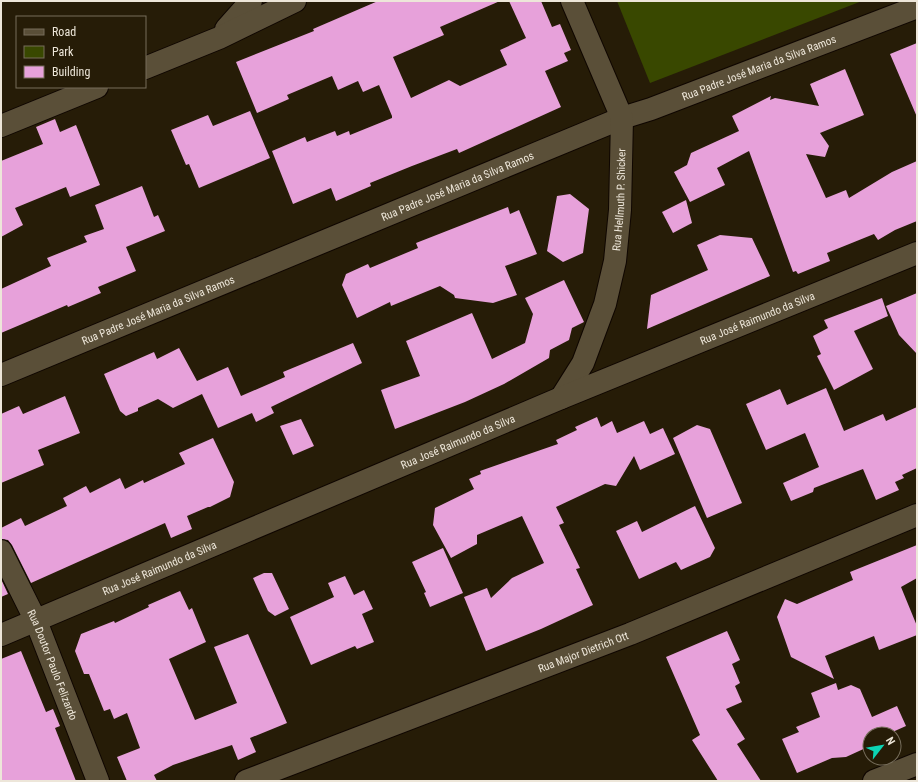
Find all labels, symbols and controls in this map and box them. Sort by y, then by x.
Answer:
legend [16,16,146,88]
text: Road [52,25,76,39]
street label: Rua Padre José Maria da Silva Ramos [680,32,838,103]
text: Park [52,45,74,59]
text: Building [52,65,90,79]
street label: Rua Hellmuth P. Shicker [610,148,628,251]
street label: Rua Padre José Maria da Silva Ramos [379,149,536,223]
street label: Rua Padre José Maria da Silva Ramos [80,273,236,347]
street label: Rua José Raimundo da Silva [698,289,817,347]
street label: Rua José Raimundo da Silva [399,412,517,472]
street label: Rua José Raimundo da Silva [100,538,218,598]
street label: Rua Doutor Paulo Felizardo [25,607,80,722]
street label: Rua Major Dietrich Ott [536,629,630,675]
north arrow [862,726,902,766]
text: N [883,735,898,748]

